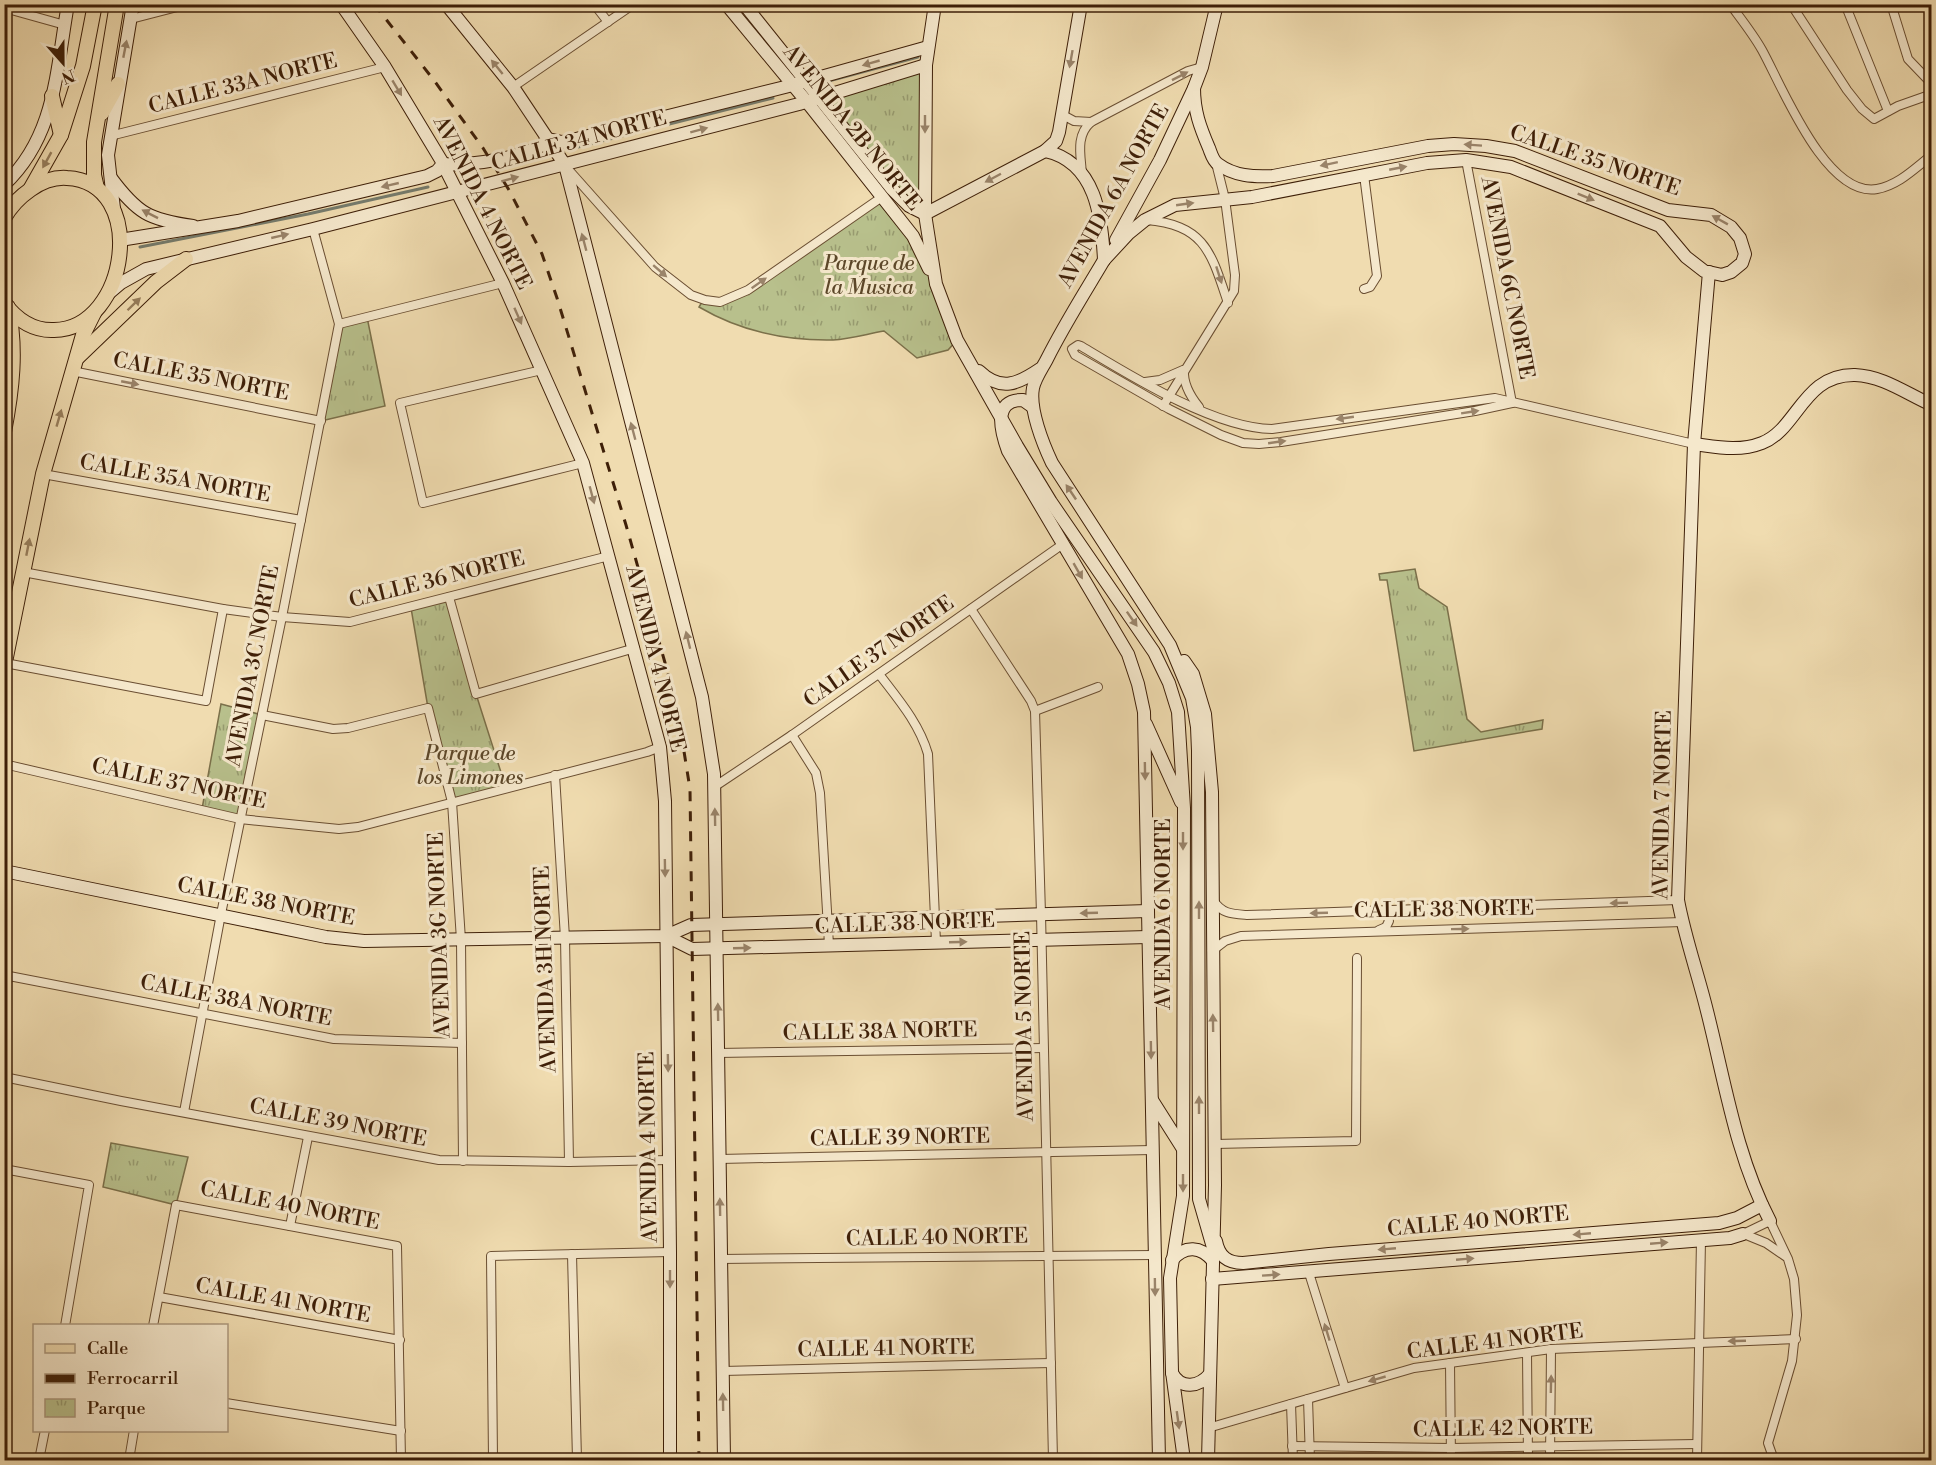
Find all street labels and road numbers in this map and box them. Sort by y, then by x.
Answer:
street label: AVENIDA 2B NORTE [777,39,927,216]
street label: CALLE 33A NORTE [146,48,340,120]
street label: AVENIDA 6A NORTE [1052,100,1175,293]
street label: CALLE 34 NORTE [489,105,669,177]
street label: AVENIDA 4 NORTE [427,111,537,294]
street label: CALLE 35 NORTE [1506,120,1684,202]
street label: AVENIDA 6C NORTE [1474,173,1539,382]
street label: CALLE 35 NORTE [111,347,291,407]
street label: CALLE 35A NORTE [77,449,273,509]
street label: CALLE 36 NORTE [346,546,528,614]
street label: AVENIDA 4 NORTE [619,562,691,755]
street label: AVENIDA 3C NORTE [220,563,285,770]
street label: CALLE 37 NORTE [799,590,959,714]
street label: AVENIDA 7 NORTE [1648,710,1678,901]
street label: CALLE 37 NORTE [89,753,269,815]
street label: AVENIDA 6 NORTE [1151,818,1177,1011]
street label: AVENIDA 3G NORTE [423,832,457,1039]
street label: AVENIDA 3H NORTE [529,865,563,1074]
street label: CALLE 38 NORTE [175,872,357,932]
street label: CALLE 38 NORTE [1354,895,1534,925]
street label: CALLE 38 NORTE [814,908,996,940]
street label: AVENIDA 5 NORTE [1010,931,1040,1122]
street label: CALLE 38A NORTE [138,970,334,1032]
street label: CALLE 38A NORTE [782,1017,978,1047]
street label: AVENIDA 4 NORTE [634,1051,664,1244]
street label: CALLE 39 NORTE [247,1093,429,1153]
street label: CALLE 39 NORTE [810,1123,990,1153]
street label: CALLE 40 NORTE [198,1176,382,1236]
street label: CALLE 40 NORTE [1386,1201,1570,1243]
street label: CALLE 40 NORTE [846,1223,1028,1253]
street label: CALLE 41 NORTE [193,1273,373,1329]
street label: CALLE 41 NORTE [1405,1318,1585,1366]
street label: CALLE 41 NORTE [797,1334,975,1364]
street label: CALLE 42 NORTE [1413,1414,1593,1444]

